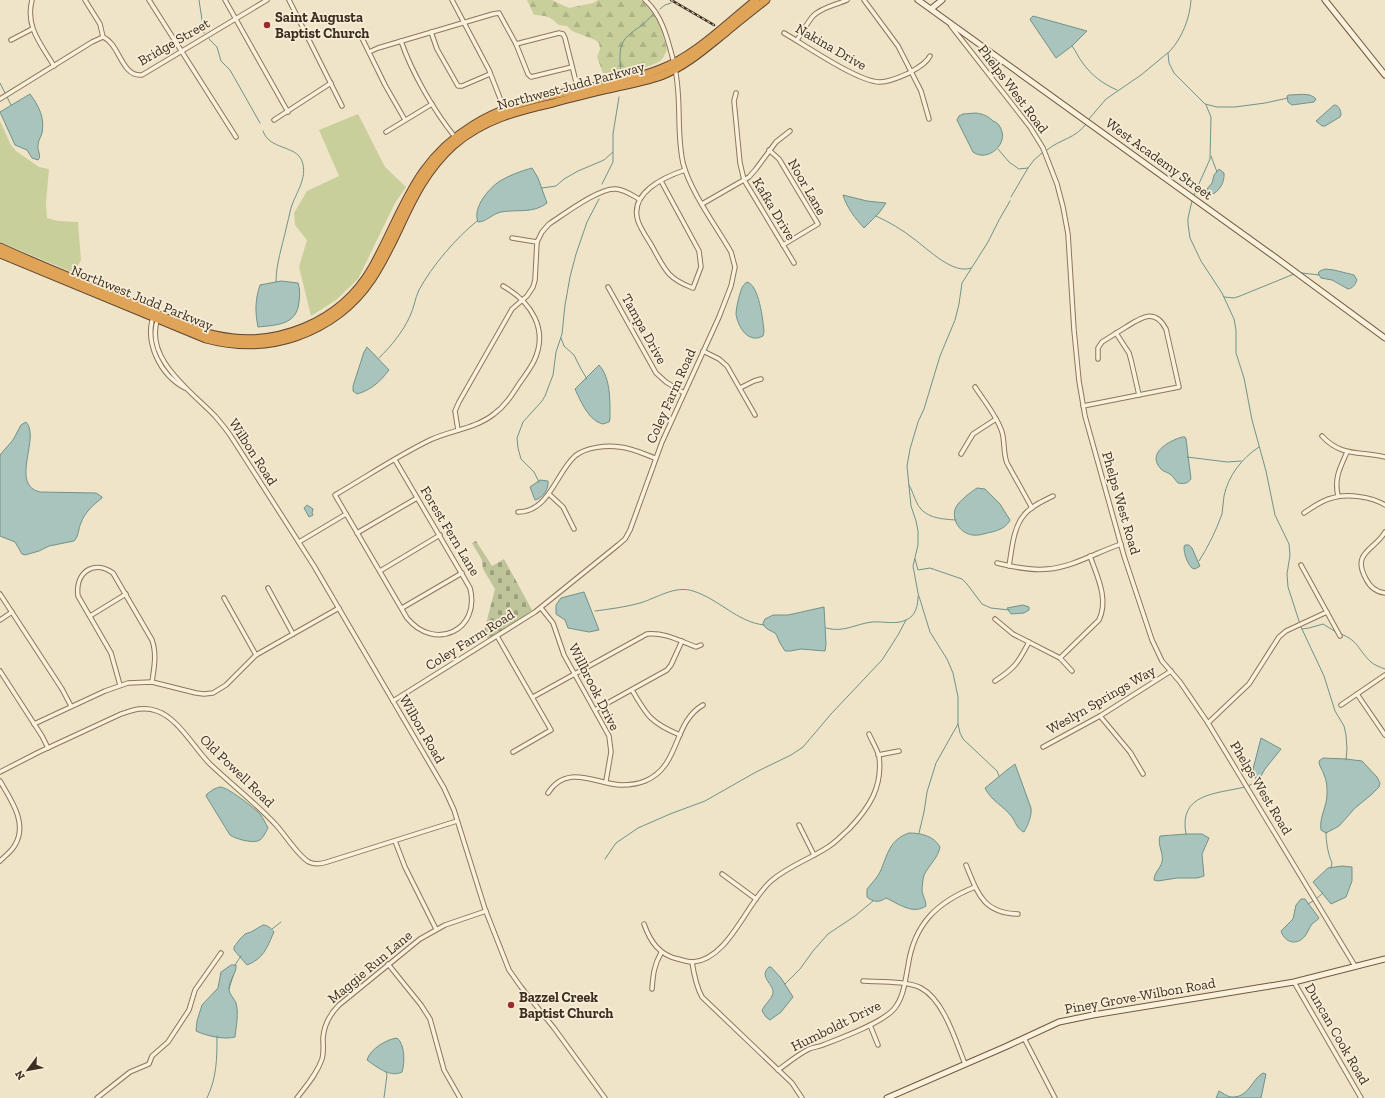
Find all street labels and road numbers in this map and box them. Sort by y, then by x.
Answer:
street label: Bridge Street [135,14,214,69]
street label: Nakina Drive [793,20,870,74]
street label: Phelps West Road [974,41,1052,137]
street label: Northwest Judd Parkway [495,58,647,114]
street label: West Academy Street [1102,114,1216,204]
street label: Noor Lane [784,156,830,219]
street label: Kafka Drive [749,175,800,244]
street label: Northwest Judd Parkway [68,262,216,335]
street label: Tampa Drive [618,291,670,367]
street label: Coley Farm Road [643,346,700,446]
street label: Wilbon Road [225,415,281,489]
street label: Phelps West Road [1098,450,1144,557]
street label: Forest Fern Lane [416,483,484,579]
street label: Coley Farm Road [422,606,518,674]
street label: Willbrook Drive [565,641,623,734]
street label: Weslyn Springs Way [1044,662,1159,738]
street label: Wilbon Road [396,692,449,767]
street label: Old Powell Road [196,731,278,811]
street label: Phelps West Road [1226,738,1296,838]
street label: Maggie Run Lane [324,927,416,1007]
street label: Piney Grove-Wilbon Road [1063,974,1217,1018]
street label: Duncan Cook Road [1301,980,1373,1088]
street label: Humboldt Drive [788,997,884,1055]

